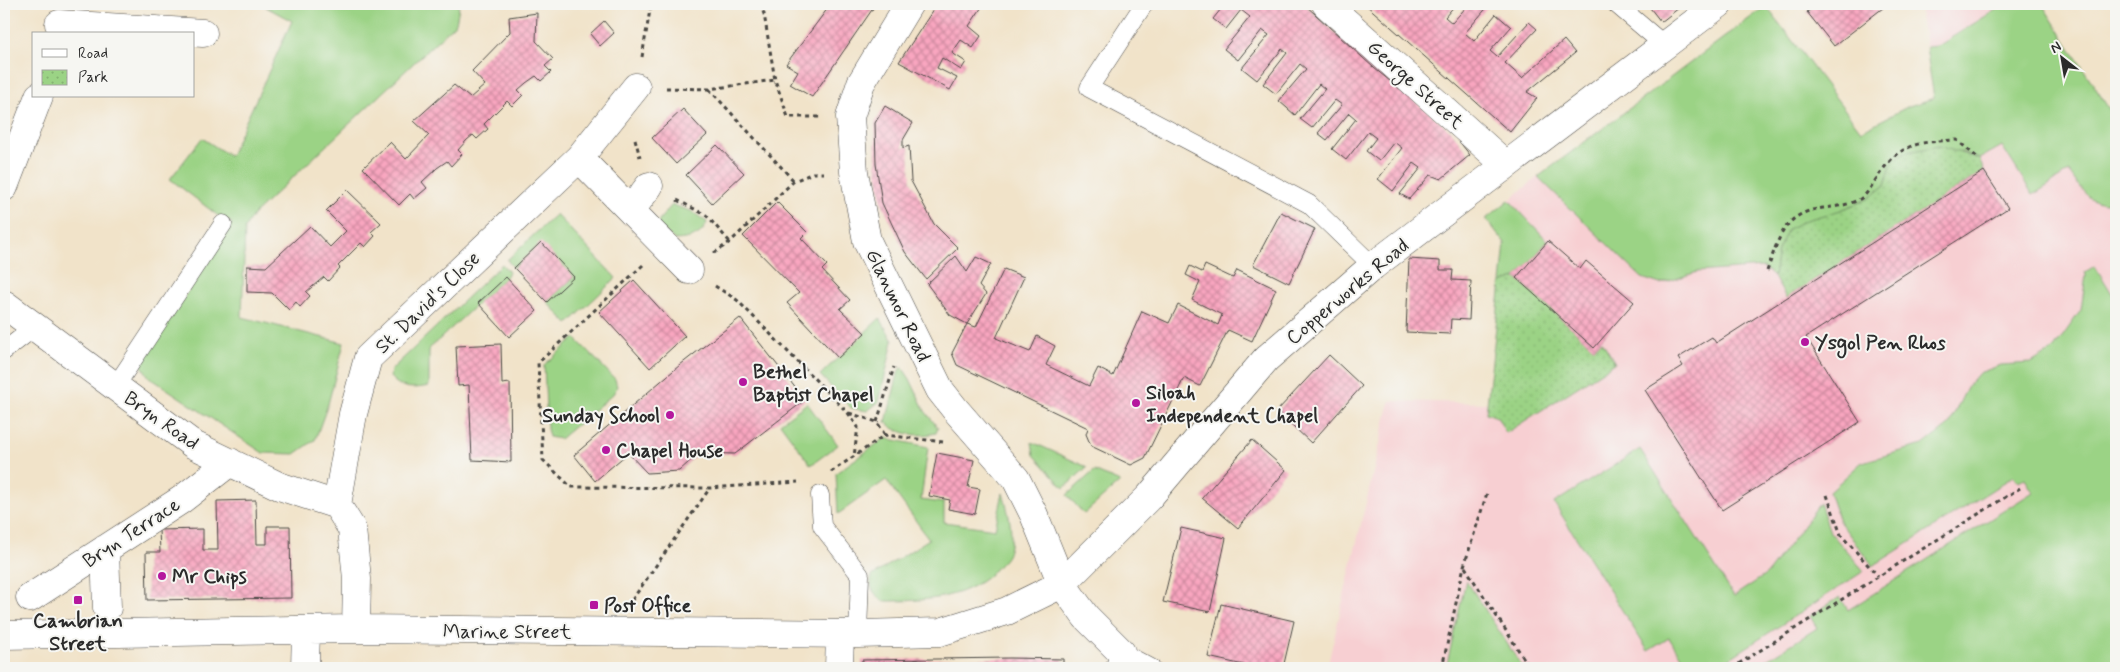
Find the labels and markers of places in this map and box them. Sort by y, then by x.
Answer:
place label: Ysgol Pen Rhos [1815,330,1946,359]
marker: Ysgol Pen Rhos [1799,336,1811,348]
place label: Bethel Baptist Chapel [753,359,874,409]
marker: Bethel Baptist Chapel [737,376,749,388]
place label: Siloah Independent Chapel [1146,380,1318,430]
marker: Siloah Independent Chapel [1130,397,1142,409]
place label: Sunday School [542,403,660,430]
marker: Sunday School [664,409,676,421]
place label: Chapel House [616,438,723,465]
marker: Chapel House [600,444,612,456]
place label: Mr Chips [172,564,247,591]
marker: Mr Chips [156,570,168,582]
place label: Post Office [604,593,691,620]
marker: Cambrian Street [72,594,84,606]
marker: Post Office [588,599,600,611]
place label: Cambrian Street [33,608,123,658]

